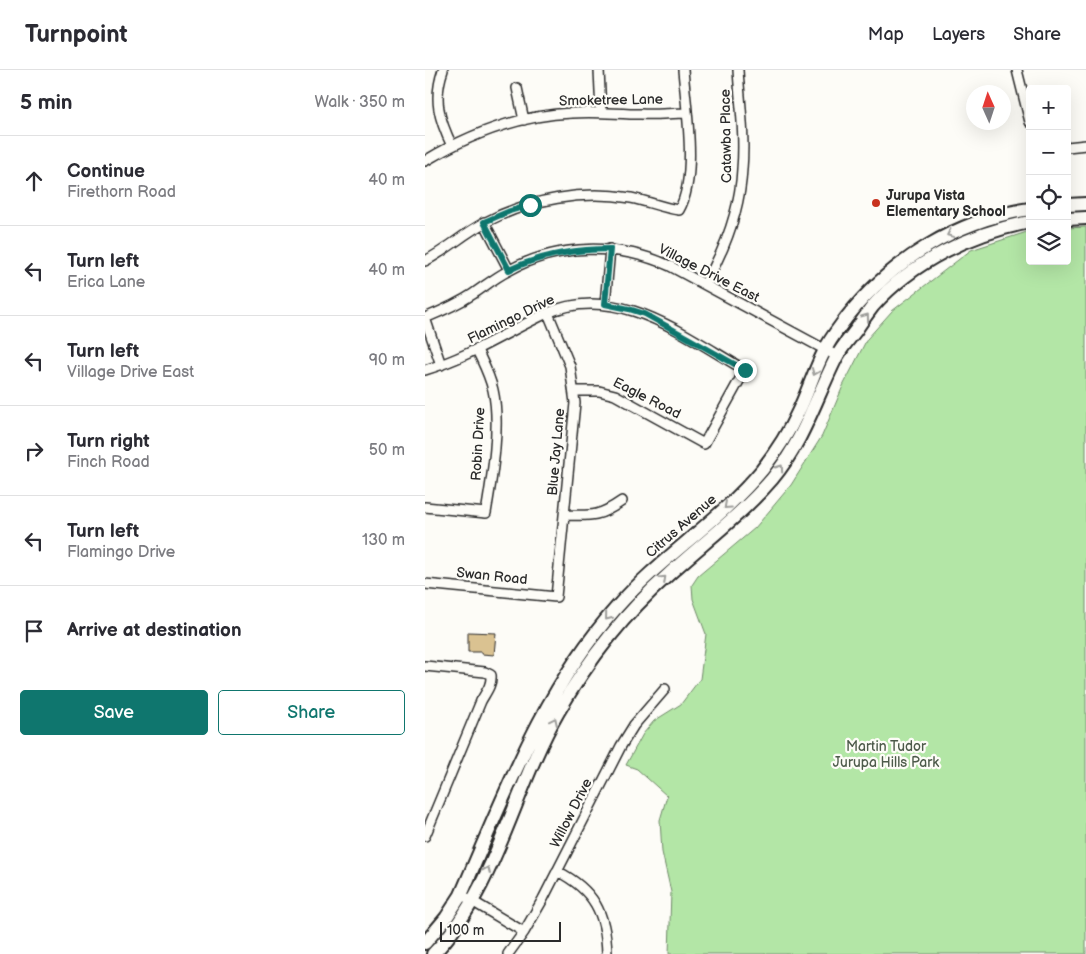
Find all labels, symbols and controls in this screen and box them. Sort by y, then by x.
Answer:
text: Turnpoint [25,20,128,49]
text: Map [868,24,904,45]
text: Layers [932,24,985,45]
text: Share [1013,24,1061,45]
north arrow [966,85,1011,130]
map controls [1026,85,1071,265]
button: + [1026,85,1071,130]
street label: Catawba Place [717,89,735,183]
text: 5 min [20,90,73,115]
street label: Smoketree Lane [559,91,663,109]
text: Walk · 350 m [314,93,405,112]
button: − [1026,130,1071,175]
text: Continue [67,160,145,183]
icon: ahead [20,167,48,195]
text: 40 m [368,171,405,190]
button: locate [1026,175,1071,220]
text: Firethorn Road [67,183,176,202]
place label: Jurupa Vista Elementary School [886,187,1006,220]
route start [519,194,542,217]
marker: Jurupa Vista Elementary School [870,197,882,209]
button: layers [1026,220,1071,265]
one-way arrow [946,227,955,238]
street label: Village Drive East [656,240,763,306]
text: Turn left [67,250,139,273]
icon: left [20,257,48,285]
text: 40 m [368,261,405,280]
text: Erica Lane [67,273,145,292]
street label: Flamingo Drive [465,291,557,347]
one-way arrow [859,313,869,322]
text: Turn left [67,340,139,363]
icon: left [20,347,48,375]
text: 90 m [369,351,405,370]
route end [734,359,757,382]
text: Village Drive East [67,363,194,382]
one-way arrow [811,367,822,376]
street label: Eagle Road [610,374,684,422]
street label: Robin Drive [468,407,488,481]
street label: Blue Jay Lane [544,408,568,496]
text: Turn right [67,430,150,453]
icon: right [20,437,48,465]
text: 50 m [369,441,405,460]
text: Finch Road [67,453,150,472]
one-way arrow [774,464,783,473]
street label: Citrus Avenue [642,491,720,561]
one-way arrow [724,500,733,509]
text: Turn left [67,520,139,543]
icon: left [20,527,48,555]
text: 130 m [362,531,405,550]
text: Flamingo Drive [67,543,175,562]
street label: Swan Road [456,564,528,588]
one-way arrow [657,576,666,585]
one-way arrow [605,611,614,620]
icon: arrive [20,617,48,645]
text: Arrive at destination [67,619,242,642]
button: Save [20,690,208,735]
button: Share [218,690,405,735]
one-way arrow [548,718,558,727]
park label: Martin Tudor Jurupa Hills Park [833,738,939,771]
street label: Willow Drive [546,776,596,850]
one-way arrow [481,866,492,875]
scale bar [440,919,561,942]
text: 100 m [447,922,484,939]

